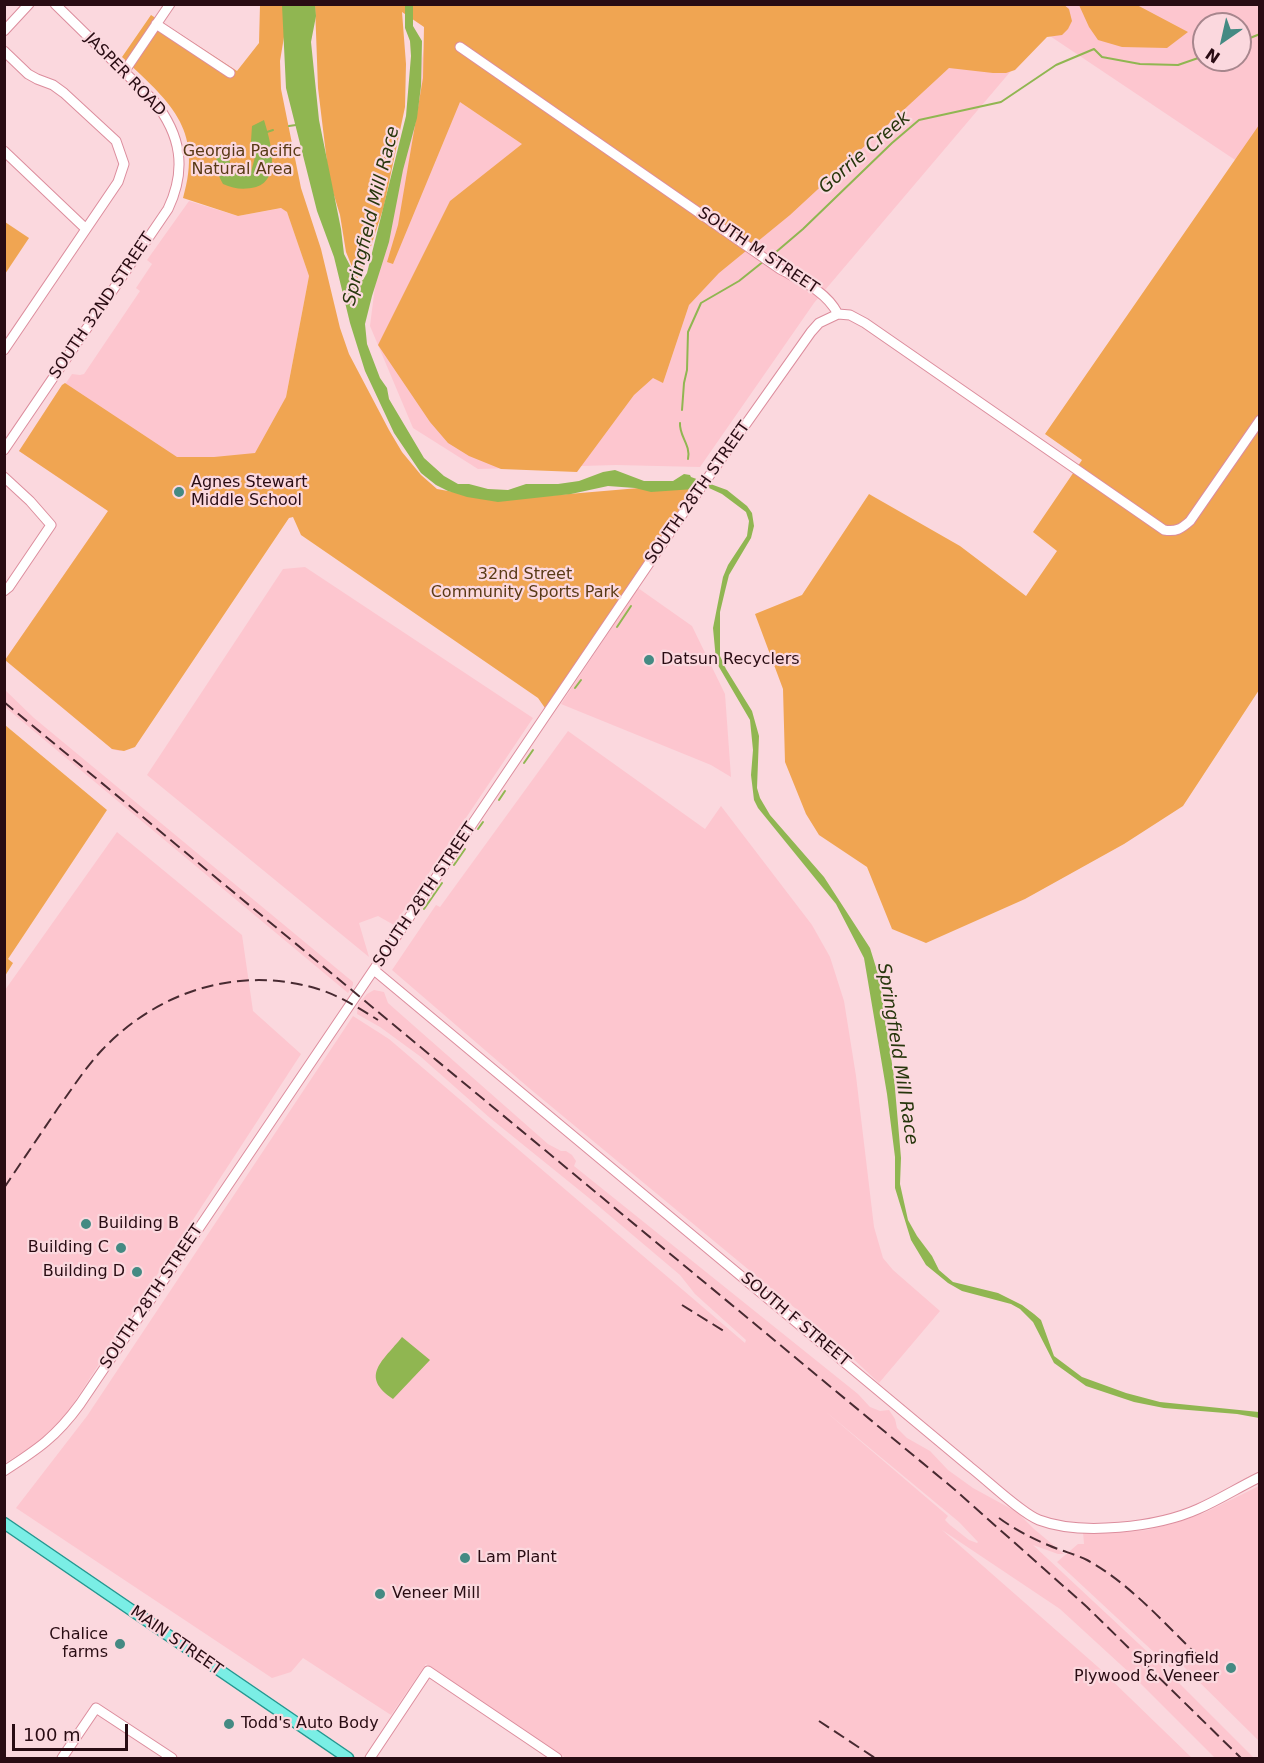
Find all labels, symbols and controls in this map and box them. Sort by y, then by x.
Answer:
north arrow [1192,12,1252,72]
street label: JASPER ROAD [81,29,169,121]
text: N [1202,44,1224,67]
water label: Gorrie Creek [815,107,915,199]
water label: Springfield Mill Race [339,124,405,308]
park label: Georgia Pacific Natural Area [183,142,301,180]
street label: SOUTH M STREET [694,204,822,298]
street label: SOUTH 32ND STREET [46,229,158,383]
street label: SOUTH 28TH STREET [641,418,755,568]
place label: Agnes Stewart Middle School [191,473,308,511]
marker: Agnes Stewart Middle School [172,485,186,499]
park label: 32nd Street Community Sports Park [431,565,619,603]
place label: Datsun Recyclers [661,650,800,670]
marker: Datsun Recyclers [642,653,656,667]
street label: SOUTH 28TH STREET [370,819,480,971]
water label: Springfield Mill Race [872,962,922,1146]
place label: Building B [98,1214,179,1234]
marker: Building B [79,1217,93,1231]
street label: SOUTH 28TH STREET [97,1221,207,1373]
place label: Building C [28,1238,109,1258]
marker: Building C [114,1241,128,1255]
place label: Building D [43,1262,125,1282]
marker: Building D [130,1265,144,1279]
street label: SOUTH F STREET [736,1269,854,1371]
place label: Lam Plant [477,1548,557,1568]
marker: Lam Plant [458,1551,472,1565]
place label: Veneer Mill [392,1584,480,1604]
marker: Veneer Mill [373,1587,387,1601]
street label: MAIN STREET [126,1602,226,1680]
place label: Chalice farms [49,1625,108,1663]
marker: Chalice farms [113,1637,127,1651]
place label: Springfield Plywood & Veneer [1074,1649,1219,1687]
marker: Springfield Plywood & Veneer [1224,1661,1238,1675]
scale bar [15,1712,130,1750]
place label: Todd's Auto Body [241,1714,379,1734]
marker: Todd's Auto Body [222,1717,236,1731]
text: 100 m [23,1724,81,1745]

